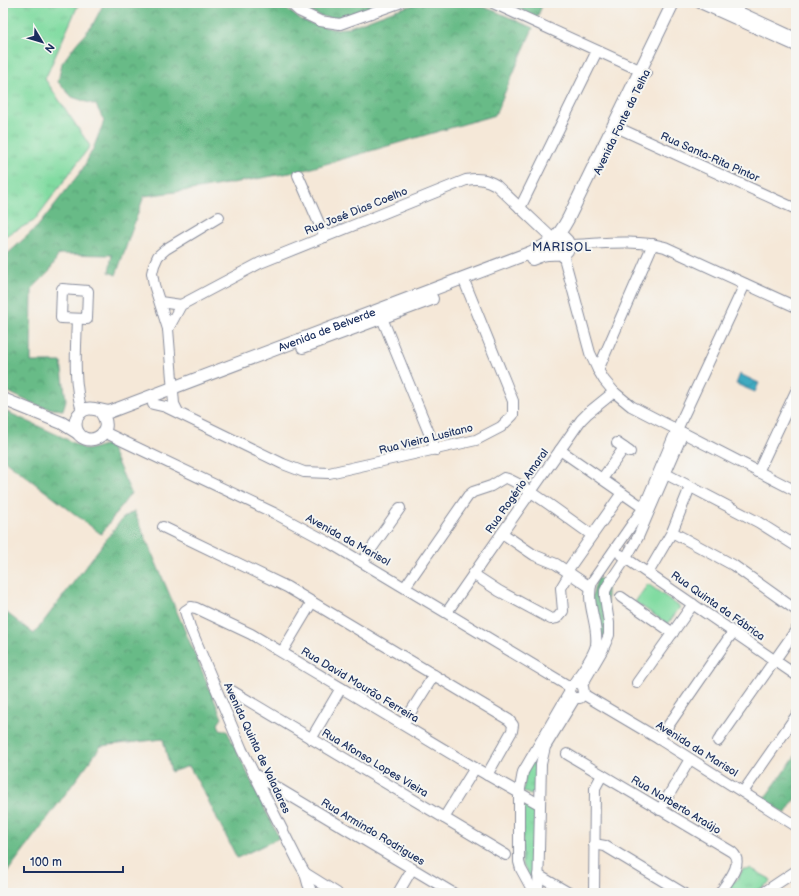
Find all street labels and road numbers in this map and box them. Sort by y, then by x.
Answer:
street label: Avenida Fonte da Telha [591,67,653,177]
street label: Rua Santa-Rita Pintor [659,129,762,185]
street label: Rua José Dias Coelho [303,184,409,238]
street label: Avenida de Belverde [276,305,378,354]
street label: Rua Vieira Lusitano [378,421,474,457]
street label: Rua Rogério Amaral [483,446,551,536]
street label: Avenida da Marisol [304,511,392,569]
street label: Rua Quinta da Fábrica [669,569,767,643]
street label: Rua David Mourão Ferreira [299,645,421,725]
street label: Avenida Quinta de Valadares [221,681,293,816]
street label: Avenida da Marisol [654,718,740,780]
street label: Rua Afonso Lopes Vieira [320,726,430,800]
street label: Rua Norberto Araújo [629,773,723,837]
street label: Rua Armindo Rodrigues [319,796,428,868]

